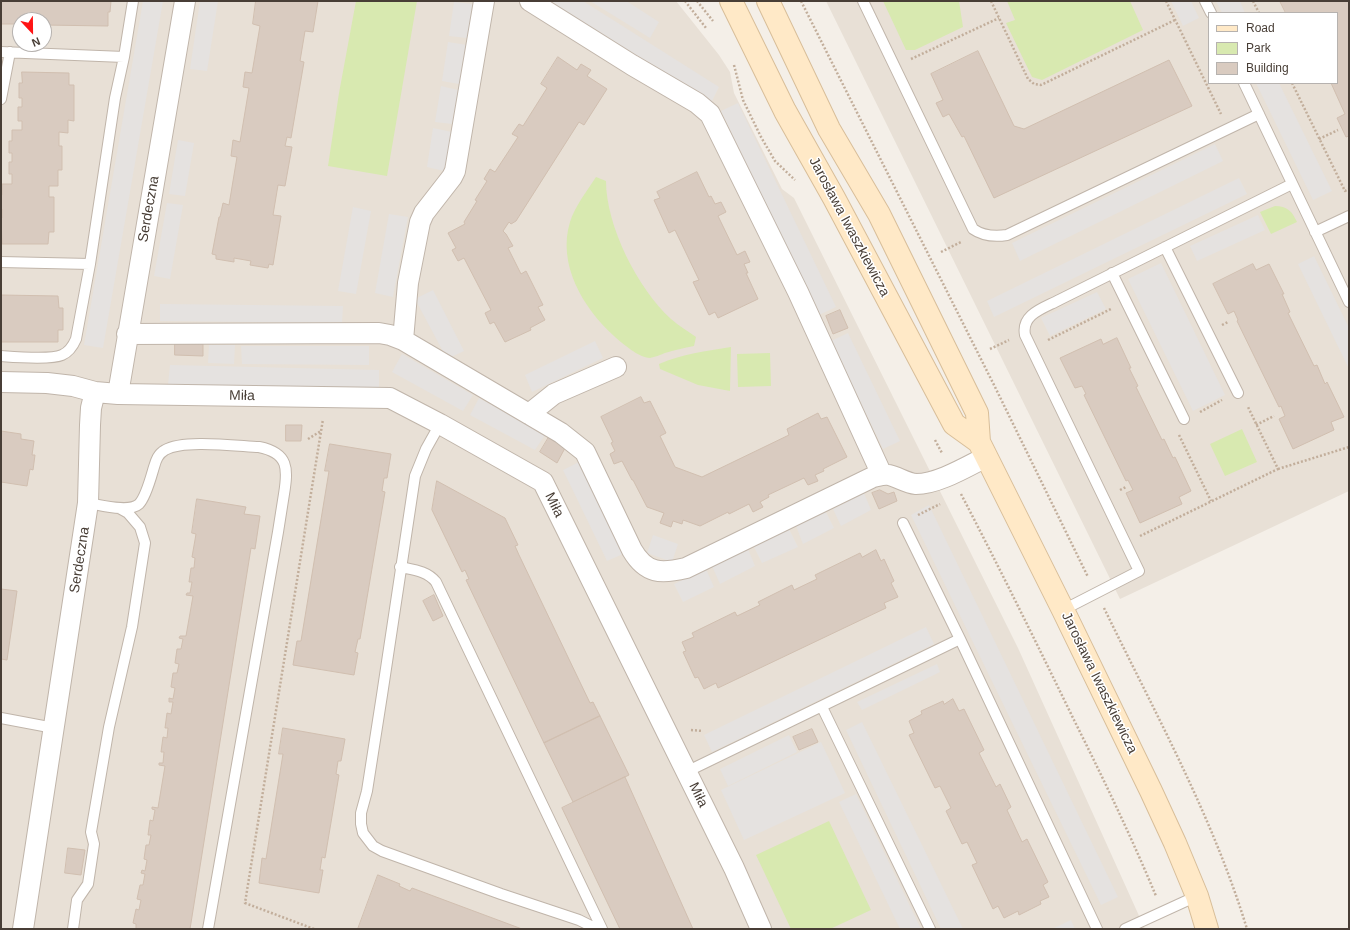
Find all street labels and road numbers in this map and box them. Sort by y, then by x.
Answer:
street label: Jarosława Iwaszkiewicza [805,154,893,300]
street label: Serdeczna [135,175,163,243]
street label: Miła [229,387,255,405]
street label: Miła [541,490,567,520]
street label: Serdeczna [66,526,94,594]
street label: Jarosława Iwaszkiewicza [1057,609,1141,757]
street label: Miła [685,780,711,810]

